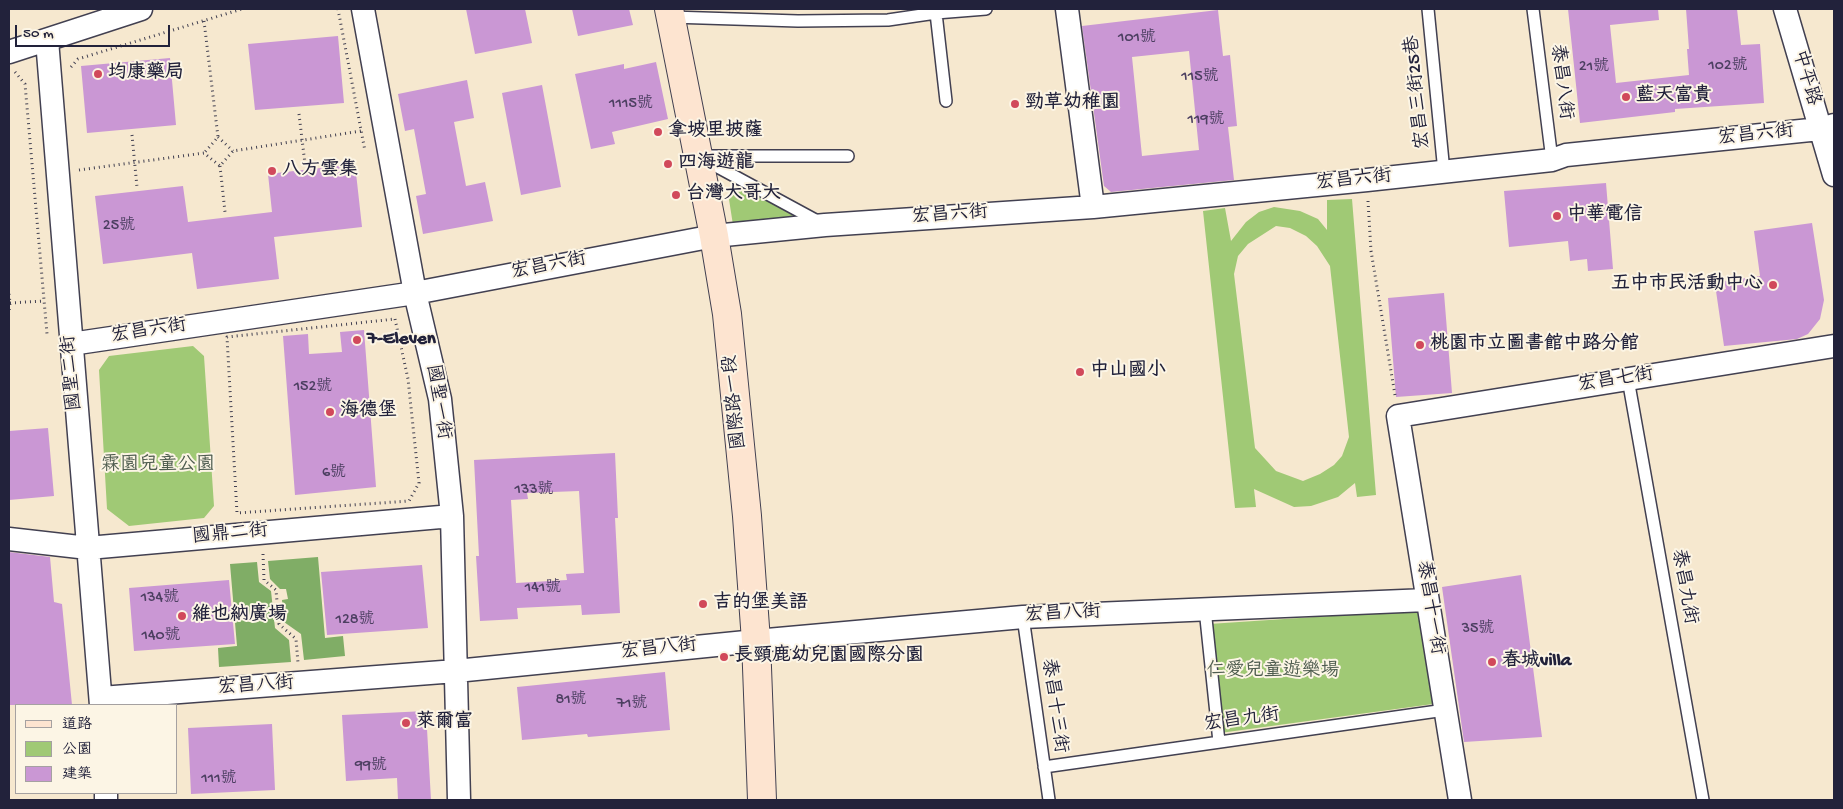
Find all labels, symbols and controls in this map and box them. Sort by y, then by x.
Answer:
scale bar [18,15,172,47]
text: 50 m [23,25,54,43]
house number: 101號 [1118,29,1156,49]
street label: 宏昌三街25巷 [1402,34,1436,150]
street label: 泰昌八街 [1544,43,1576,121]
street label: 中平路 [1786,47,1824,109]
house number: 102號 [1708,57,1748,77]
house number: 21號 [1579,58,1609,78]
place label: 均康藥局 [108,63,184,85]
marker: 均康藥局 [92,68,104,80]
house number: 115號 [1181,68,1219,88]
place label: 藍天富貴 [1636,86,1712,108]
marker: 藍天富貴 [1620,91,1632,103]
place label: 勁草幼稚園 [1025,93,1120,115]
house number: 1115號 [609,95,653,115]
marker: 勁草幼稚園 [1009,98,1021,110]
house number: 119號 [1188,111,1224,131]
place label: 拿坡里披薩 [668,121,763,143]
street label: 宏昌六街 [1717,121,1795,151]
marker: 拿坡里披薩 [652,126,664,138]
place label: 四海遊龍 [678,153,754,175]
marker: 四海遊龍 [662,158,674,170]
place label: 八方雲集 [282,160,358,182]
marker: 八方雲集 [266,165,278,177]
street label: 宏昌六街 [1315,166,1393,196]
place label: 台灣大哥大 [686,184,781,206]
marker: 台灣大哥大 [670,189,682,201]
street label: 宏昌六街 [911,202,989,230]
place label: 中華電信 [1567,205,1643,227]
marker: 中華電信 [1551,210,1563,222]
house number: 25號 [103,217,135,237]
street label: 宏昌六街 [510,249,588,285]
place label: 五中市民活動中心 [1611,274,1763,296]
marker: 五中市民活動中心 [1767,279,1779,291]
street label: 宏昌六街 [110,315,188,349]
place label: 7-Eleven [367,329,436,351]
street label: 國聖二街 [58,334,88,412]
marker: 7-Eleven [351,334,363,346]
place label: 桃園市立圖書館中路分館 [1430,334,1639,356]
marker: 桃園市立圖書館中路分館 [1414,339,1426,351]
street label: 國際路一段 [720,354,752,450]
place label: 中山國小 [1090,361,1166,383]
street label: 國聖一街 [420,363,454,441]
street label: 宏昌七街 [1577,364,1655,398]
marker: 中山國小 [1074,366,1086,378]
house number: 152號 [294,378,332,398]
place label: 海德堡 [340,401,397,423]
marker: 海德堡 [324,406,336,418]
park label: 霖園兒童公園 [101,455,215,477]
house number: 6號 [322,464,346,484]
house number: 133號 [514,481,554,501]
street label: 國鼎二街 [191,520,269,550]
street label: 泰昌九街 [1665,548,1701,626]
street label: 泰昌十一街 [1410,559,1448,657]
house number: 141號 [525,579,561,599]
house number: 134號 [141,589,179,609]
place label: 吉的堡美語 [713,593,808,615]
marker: 吉的堡美語 [697,598,709,610]
street label: 宏昌八街 [1024,602,1102,628]
place label: 維也納廣場 [192,605,287,627]
marker: 維也納廣場 [176,610,188,622]
house number: 128號 [335,611,375,631]
house number: 35號 [1462,620,1494,640]
house number: 140號 [141,627,181,647]
street label: 宏昌八街 [620,635,698,665]
place label: 長頸鹿幼兒園國際分園 [734,646,924,668]
marker: 長頸鹿幼兒園國際分園 [718,651,730,663]
place label: 春城villa [1502,651,1571,673]
marker: 春城villa [1486,656,1498,668]
street label: 泰昌十三街 [1035,657,1071,755]
park label: 仁愛兒童遊樂場 [1207,661,1339,683]
street label: 宏昌八街 [217,673,295,701]
house number: 81號 [555,691,587,711]
house number: 71號 [617,695,647,715]
legend [15,704,178,794]
street label: 宏昌九街 [1203,704,1281,738]
place label: 萊爾富 [416,712,473,734]
text: 道路 [62,716,92,734]
marker: 萊爾富 [400,717,412,729]
text: 公園 [62,741,92,759]
house number: 99號 [355,757,387,777]
text: 建築 [62,766,92,784]
house number: 111號 [201,770,237,790]

